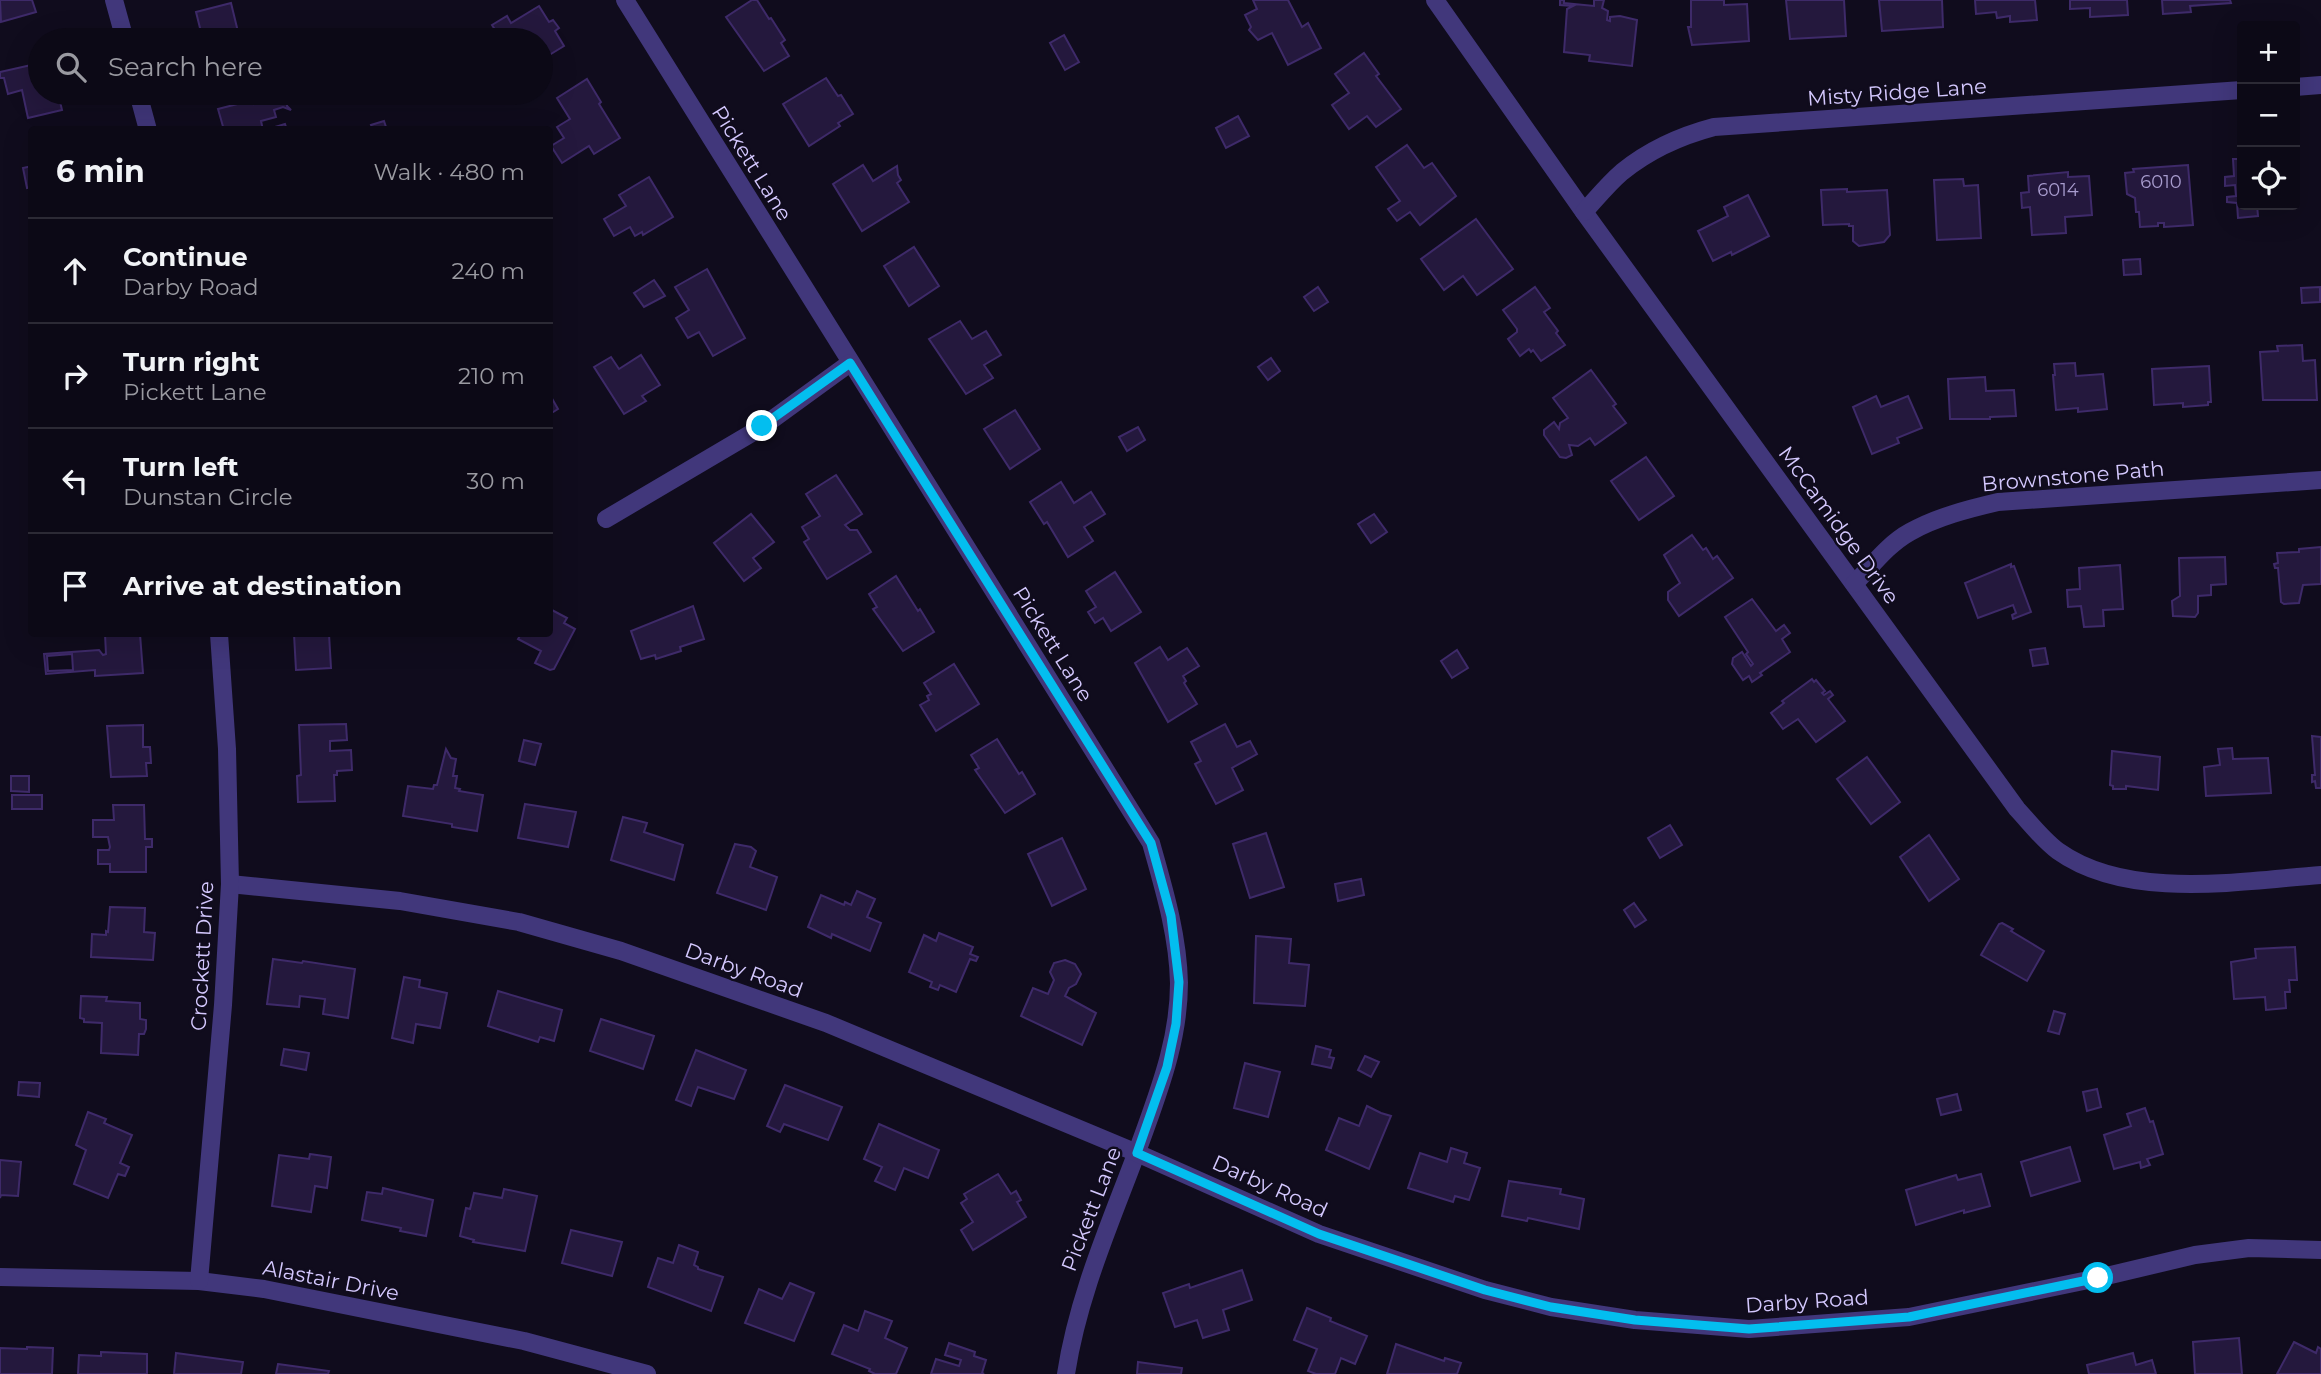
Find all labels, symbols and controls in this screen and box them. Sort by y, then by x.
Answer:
map controls [2237,21,2300,210]
button: + [2237,21,2300,84]
search box [28,28,553,105]
icon: search [52,48,90,86]
text: Search here [108,51,263,83]
street label: Misty Ridge Lane [1806,73,1988,111]
button: − [2237,84,2300,147]
street label: Pickett Lane [707,101,797,225]
button: locate [2237,147,2300,210]
text: 6 min [56,153,145,190]
text: Walk · 480 m [374,158,525,186]
house number: 6010 [2140,171,2182,193]
house number: 6014 [2037,179,2079,201]
text: Continue [123,241,248,273]
icon: ahead [56,252,94,290]
text: 240 m [452,257,525,285]
text: Darby Road [123,273,259,301]
text: Turn right [123,346,259,378]
icon: right [56,357,94,395]
text: 210 m [458,362,525,390]
text: Pickett Lane [123,378,267,406]
route end [746,410,777,441]
street label: McCamidge Drive [1773,441,1905,609]
text: Turn left [123,451,239,483]
street label: Brownstone Path [1981,456,2165,496]
icon: left [56,462,94,500]
text: 30 m [466,467,525,495]
text: Dunstan Circle [123,483,293,511]
icon: arrive [56,567,94,605]
text: Arrive at destination [123,570,402,602]
street label: Pickett Lane [1008,582,1098,706]
street label: Crockett Drive [186,880,218,1032]
street label: Darby Road [682,937,806,1003]
street label: Pickett Lane [1056,1143,1126,1275]
street label: Darby Road [1208,1149,1332,1223]
street label: Alastair Drive [261,1255,401,1305]
route start [2082,1262,2113,1293]
street label: Darby Road [1744,1284,1870,1318]

